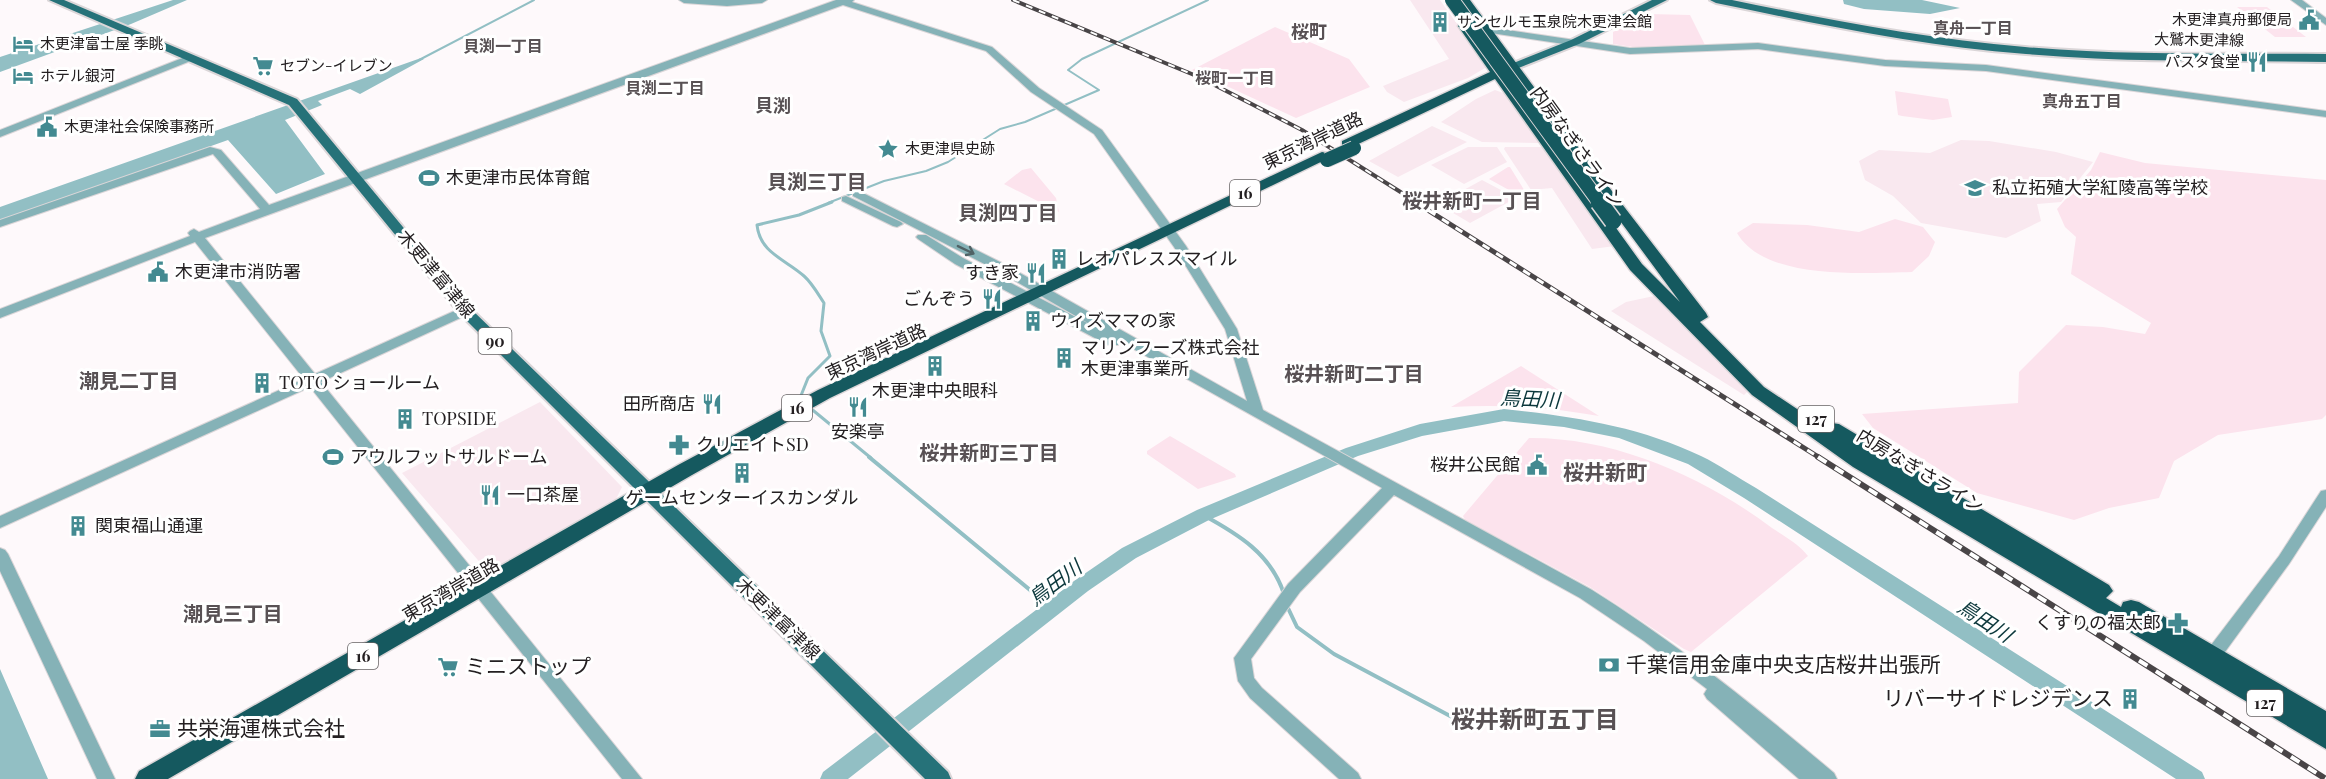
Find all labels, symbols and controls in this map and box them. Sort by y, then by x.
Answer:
public building icon: 木更津真舟郵便局 [2297,8,2321,32]
place label: 木更津真舟郵便局 [2172,9,2292,29]
building icon: サンセルモ玉泉院木更津会館 [1428,10,1452,34]
place label: サンセルモ玉泉院木更津会館 [1457,11,1652,31]
district label: 真舟一丁目 [1933,17,2013,38]
district label: 桜町 [1291,19,1327,43]
street label: 大鷲木更津線 [2154,28,2244,50]
hotel icon: 木更津富士屋 季眺 [11,32,35,56]
place label: 木更津富士屋 季眺 [40,33,164,53]
district label: 貝渕一丁目 [463,35,543,56]
restaurant icon: パスタ食堂 [2245,50,2269,74]
place label: パスタ食堂 [2165,51,2240,71]
supermarket icon: セブン-イレブン [251,54,275,78]
place label: セブン-イレブン [280,55,393,75]
hotel icon: ホテル銀河 [11,64,35,88]
place label: ホテル銀河 [40,65,115,85]
district label: 桜町一丁目 [1195,67,1275,88]
district label: 貝渕二丁目 [625,77,705,98]
street label: 内房なぎさライン [1526,81,1630,212]
district label: 真舟五丁目 [2042,90,2122,111]
district label: 貝渕 [755,93,791,117]
street label: 東京湾岸道路 [1259,106,1366,175]
public building icon: 木更津社会保険事務所 [35,115,59,139]
place label: 木更津社会保険事務所 [64,116,214,136]
place icon: 木更津県史跡 [876,137,900,161]
place label: 木更津県史跡 [905,138,995,158]
place label: 木更津市民体育館 [446,165,590,189]
sports icon: 木更津市民体育館 [417,166,441,190]
district label: 貝渕三丁目 [767,167,867,194]
place label: 私立拓殖大学紅陵高等学校 [1992,175,2208,199]
school or university icon: 私立拓殖大学紅陵高等学校 [1963,176,1987,200]
road number: 16 [1230,180,1260,206]
district label: 桜井新町一丁目 [1402,186,1542,213]
district label: 貝渕四丁目 [958,198,1058,225]
street label: 木更津富津線 [393,224,481,322]
one-way arrow [956,244,974,256]
place label: レオパレススマイル [1076,246,1237,270]
building icon: レオパレススマイル [1047,247,1071,271]
place label: 木更津市消防署 [175,259,301,283]
public building icon: 木更津市消防署 [146,260,170,284]
place label: すき家 [965,260,1019,284]
restaurant icon: すき家 [1024,261,1048,285]
place label: ごんぞう [903,286,975,310]
restaurant icon: ごんぞう [980,287,1004,311]
place label: ウィズママの家 [1050,308,1176,332]
building icon: ウィズママの家 [1021,309,1045,333]
street label: 東京湾岸道路 [822,317,930,385]
road number: 90 [478,328,512,354]
place label: マリンフーズ株式会社 木更津事業所 [1081,335,1260,380]
building icon: マリンフーズ株式会社 木更津事業所 [1052,346,1076,370]
building icon: 木更津中央眼科 [923,354,947,378]
district label: 桜井新町二丁目 [1284,359,1424,386]
district label: 潮見二丁目 [79,366,179,393]
place label: TOTO ショールーム [279,370,440,394]
building icon: TOTO ショールーム [250,371,274,395]
place label: 木更津中央眼科 [872,378,998,402]
water label: 鳥田川 [1499,382,1563,413]
place label: 田所商店 [623,391,695,415]
restaurant icon: 田所商店 [700,392,724,416]
road number: 16 [782,395,812,421]
restaurant icon: 安楽亭 [846,395,870,419]
place label: TOPSIDE [422,406,497,430]
road number: 127 [1798,406,1834,432]
building icon: TOPSIDE [393,407,417,431]
place label: 安楽亭 [831,419,885,443]
street label: 内房なぎさライン [1853,423,1988,518]
place label: クリエイトSD [696,432,809,456]
pharmacy icon: クリエイトSD [667,433,691,457]
district label: 桜井新町三丁目 [919,438,1059,465]
place label: アウルフットサルドーム [350,444,547,468]
sports icon: アウルフットサルドーム [321,445,345,469]
place label: 桜井公民館 [1430,452,1520,476]
public building icon: 桜井公民館 [1525,453,1549,477]
district label: 桜井新町 [1563,457,1647,485]
building icon: ゲームセンターイスカンダル [730,461,754,485]
place label: 一口茶屋 [507,482,579,506]
restaurant icon: 一口茶屋 [478,483,502,507]
place label: ゲームセンターイスカンダル [626,485,858,509]
place label: 関東福山通運 [95,513,203,537]
building icon: 関東福山通運 [66,514,90,538]
street label: 東京湾岸道路 [398,552,503,627]
water label: 鳥田川 [1022,552,1088,611]
street label: 木更津富津線 [732,572,826,664]
water label: 鳥田川 [1953,592,2020,648]
district label: 潮見三丁目 [183,599,283,626]
place label: くすりの福太郎 [2035,610,2161,634]
pharmacy icon: くすりの福太郎 [2166,611,2190,635]
road number: 16 [348,643,378,669]
place label: 千葉信用金庫中央支店桜井出張所 [1626,649,1941,677]
place label: ミニストップ [465,651,591,679]
bank icon: 千葉信用金庫中央支店桜井出張所 [1597,653,1621,677]
supermarket icon: ミニストップ [436,655,460,679]
place label: リバーサイドレジデンス [1883,683,2113,711]
building icon: リバーサイドレジデンス [2118,687,2142,711]
road number: 127 [2247,690,2283,716]
district label: 桜井新町五丁目 [1451,702,1619,734]
place label: 共栄海運株式会社 [177,713,345,741]
office icon: 共栄海運株式会社 [148,717,172,741]

